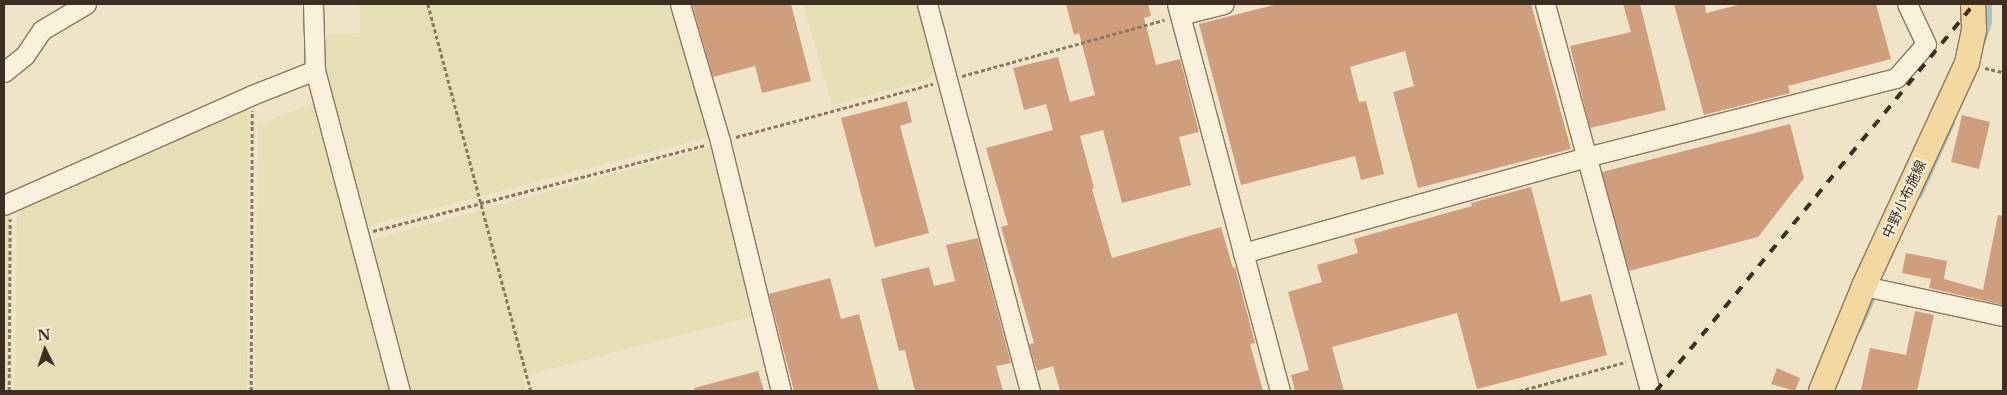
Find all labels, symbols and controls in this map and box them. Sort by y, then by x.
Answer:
street label: 中野小布施線 [1879,157,1929,241]
north arrow [20,325,70,375]
text: N [37,326,51,344]

